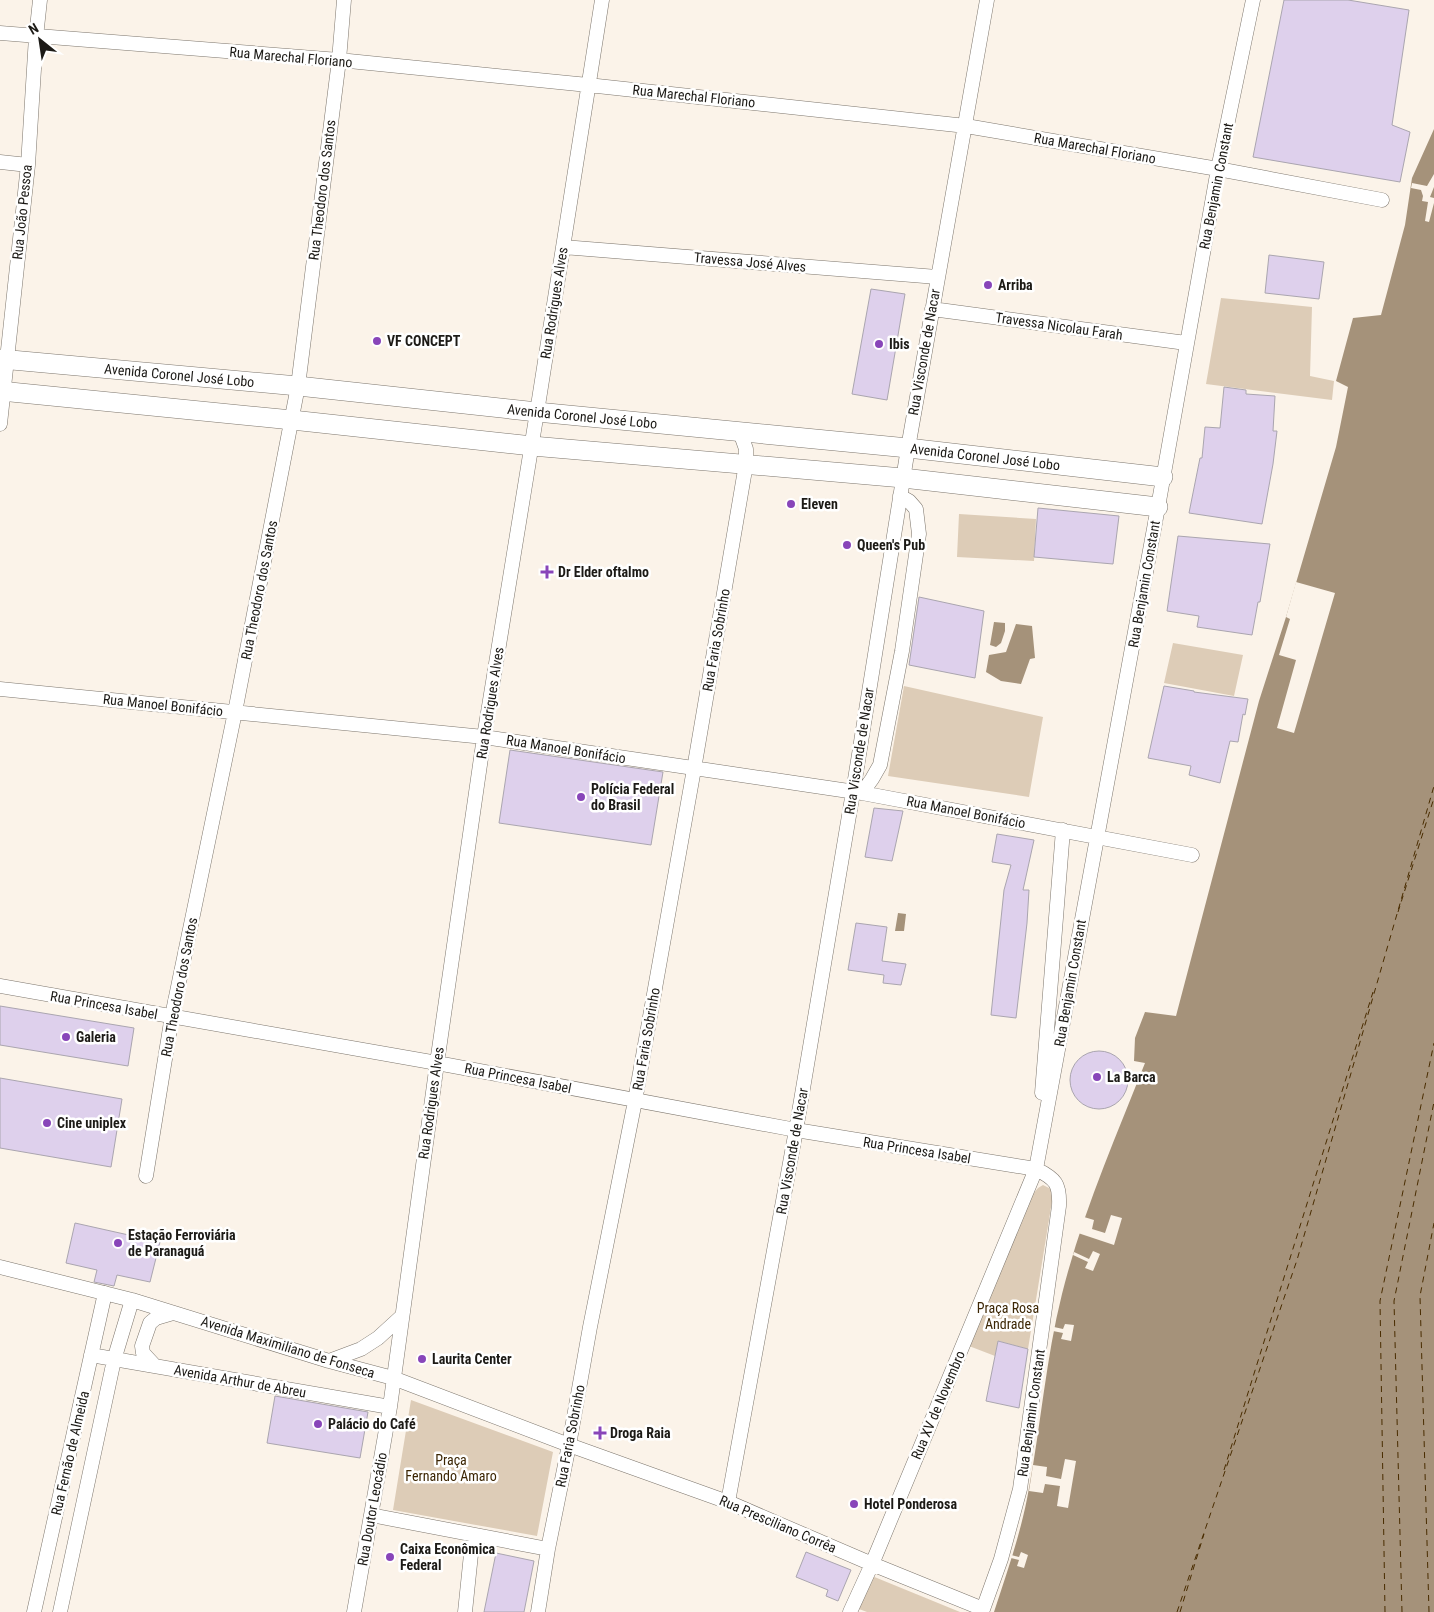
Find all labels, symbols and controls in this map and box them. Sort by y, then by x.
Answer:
north arrow [15,15,65,65]
text: N [26,20,41,38]
street label: Rua Marechal Floriano [229,44,353,70]
street label: Rua Marechal Floriano [632,82,756,110]
street label: Rua Theodoro dos Santos [305,119,339,261]
street label: Rua Benjamin Constant [1196,121,1236,251]
street label: Rua Marechal Floriano [1033,129,1157,167]
street label: Rua João Pessoa [9,164,35,260]
street label: Rua Rodrigues Alves [537,246,571,360]
street label: Travessa José Alves [693,249,807,275]
place label: Arriba [998,277,1033,293]
marker: Arriba [982,279,994,291]
street label: Rua Visconde de Nacar [905,288,943,416]
street label: Travessa Nicolau Farah [994,309,1124,343]
place label: VF CONCEPT [387,333,461,349]
marker: VF CONCEPT [371,335,383,347]
place label: Ibis [889,336,910,352]
marker: Ibis [873,338,885,350]
street label: Avenida Coronel José Lobo [104,360,255,390]
street label: Avenida Coronel José Lobo [506,401,658,432]
street label: Avenida Coronel José Lobo [909,440,1061,473]
place label: Eleven [801,496,838,512]
marker: Eleven [785,498,797,510]
street label: Rua Theodoro dos Santos [238,519,280,661]
street label: Rua Benjamin Constant [1125,519,1163,649]
place label: Queen's Pub [857,537,925,553]
marker: Queen's Pub [841,539,853,551]
place label: Dr Elder oftalmo [558,564,649,580]
marker: Dr Elder oftalmo [540,565,554,579]
street label: Rua Faria Sobrinho [699,587,733,693]
street label: Rua Rodrigues Alves [473,646,507,760]
street label: Rua Visconde de Nacar [841,686,877,816]
street label: Rua Manoel Bonifácio [102,691,224,719]
street label: Rua Manoel Bonifácio [505,732,627,766]
place label: Polícia Federal do Brasil [591,781,674,813]
marker: Polícia Federal do Brasil [575,791,587,803]
street label: Rua Manoel Bonifácio [905,793,1027,831]
street label: Rua Theodoro dos Santos [158,916,200,1058]
street label: Rua Benjamin Constant [1051,918,1089,1048]
street label: Rua Faria Sobrinho [629,986,663,1092]
street label: Rua Princesa Isabel [49,988,159,1022]
place label: Galeria [76,1029,116,1045]
marker: Galeria [60,1031,72,1043]
street label: Rua Rodrigues Alves [415,1046,447,1160]
street label: Rua Princesa Isabel [463,1060,573,1096]
place label: La Barca [1107,1069,1156,1085]
marker: La Barca [1091,1071,1103,1083]
street label: Rua Visconde de Nacar [773,1087,811,1215]
place label: Cine uniplex [57,1115,127,1131]
marker: Cine uniplex [41,1117,53,1129]
street label: Rua Princesa Isabel [862,1134,972,1166]
place label: Estação Ferroviária de Paranaguá [128,1227,236,1259]
marker: Estação Ferroviária de Paranaguá [112,1237,124,1249]
park label: Praça Rosa Andrade [977,1300,1039,1332]
street label: Avenida Maximiliano de Fonseca [199,1313,377,1381]
street label: Rua XV de Novembro [908,1348,968,1462]
street label: Rua Benjamin Constant [1014,1348,1048,1478]
place label: Laurita Center [432,1351,512,1367]
marker: Laurita Center [416,1353,428,1365]
street label: Avenida Arthur de Abreu [173,1361,307,1401]
street label: Rua Faria Sobrinho [552,1383,588,1489]
street label: Rua Fernão de Almeida [48,1389,92,1517]
place label: Palácio do Café [328,1416,416,1432]
marker: Palácio do Café [312,1418,324,1430]
place label: Droga Raia [610,1425,671,1441]
marker: Droga Raia [594,1427,606,1439]
street label: Rua Doutor Leocádio [354,1451,390,1567]
park label: Praça Fernando Amaro [405,1452,497,1484]
street label: Rua Presciliano Corrêa [717,1492,839,1556]
place label: Hotel Ponderosa [864,1496,957,1512]
marker: Hotel Ponderosa [848,1498,860,1510]
place label: Caixa Econômica Federal [400,1541,496,1573]
marker: Caixa Econômica Federal [384,1551,396,1563]

